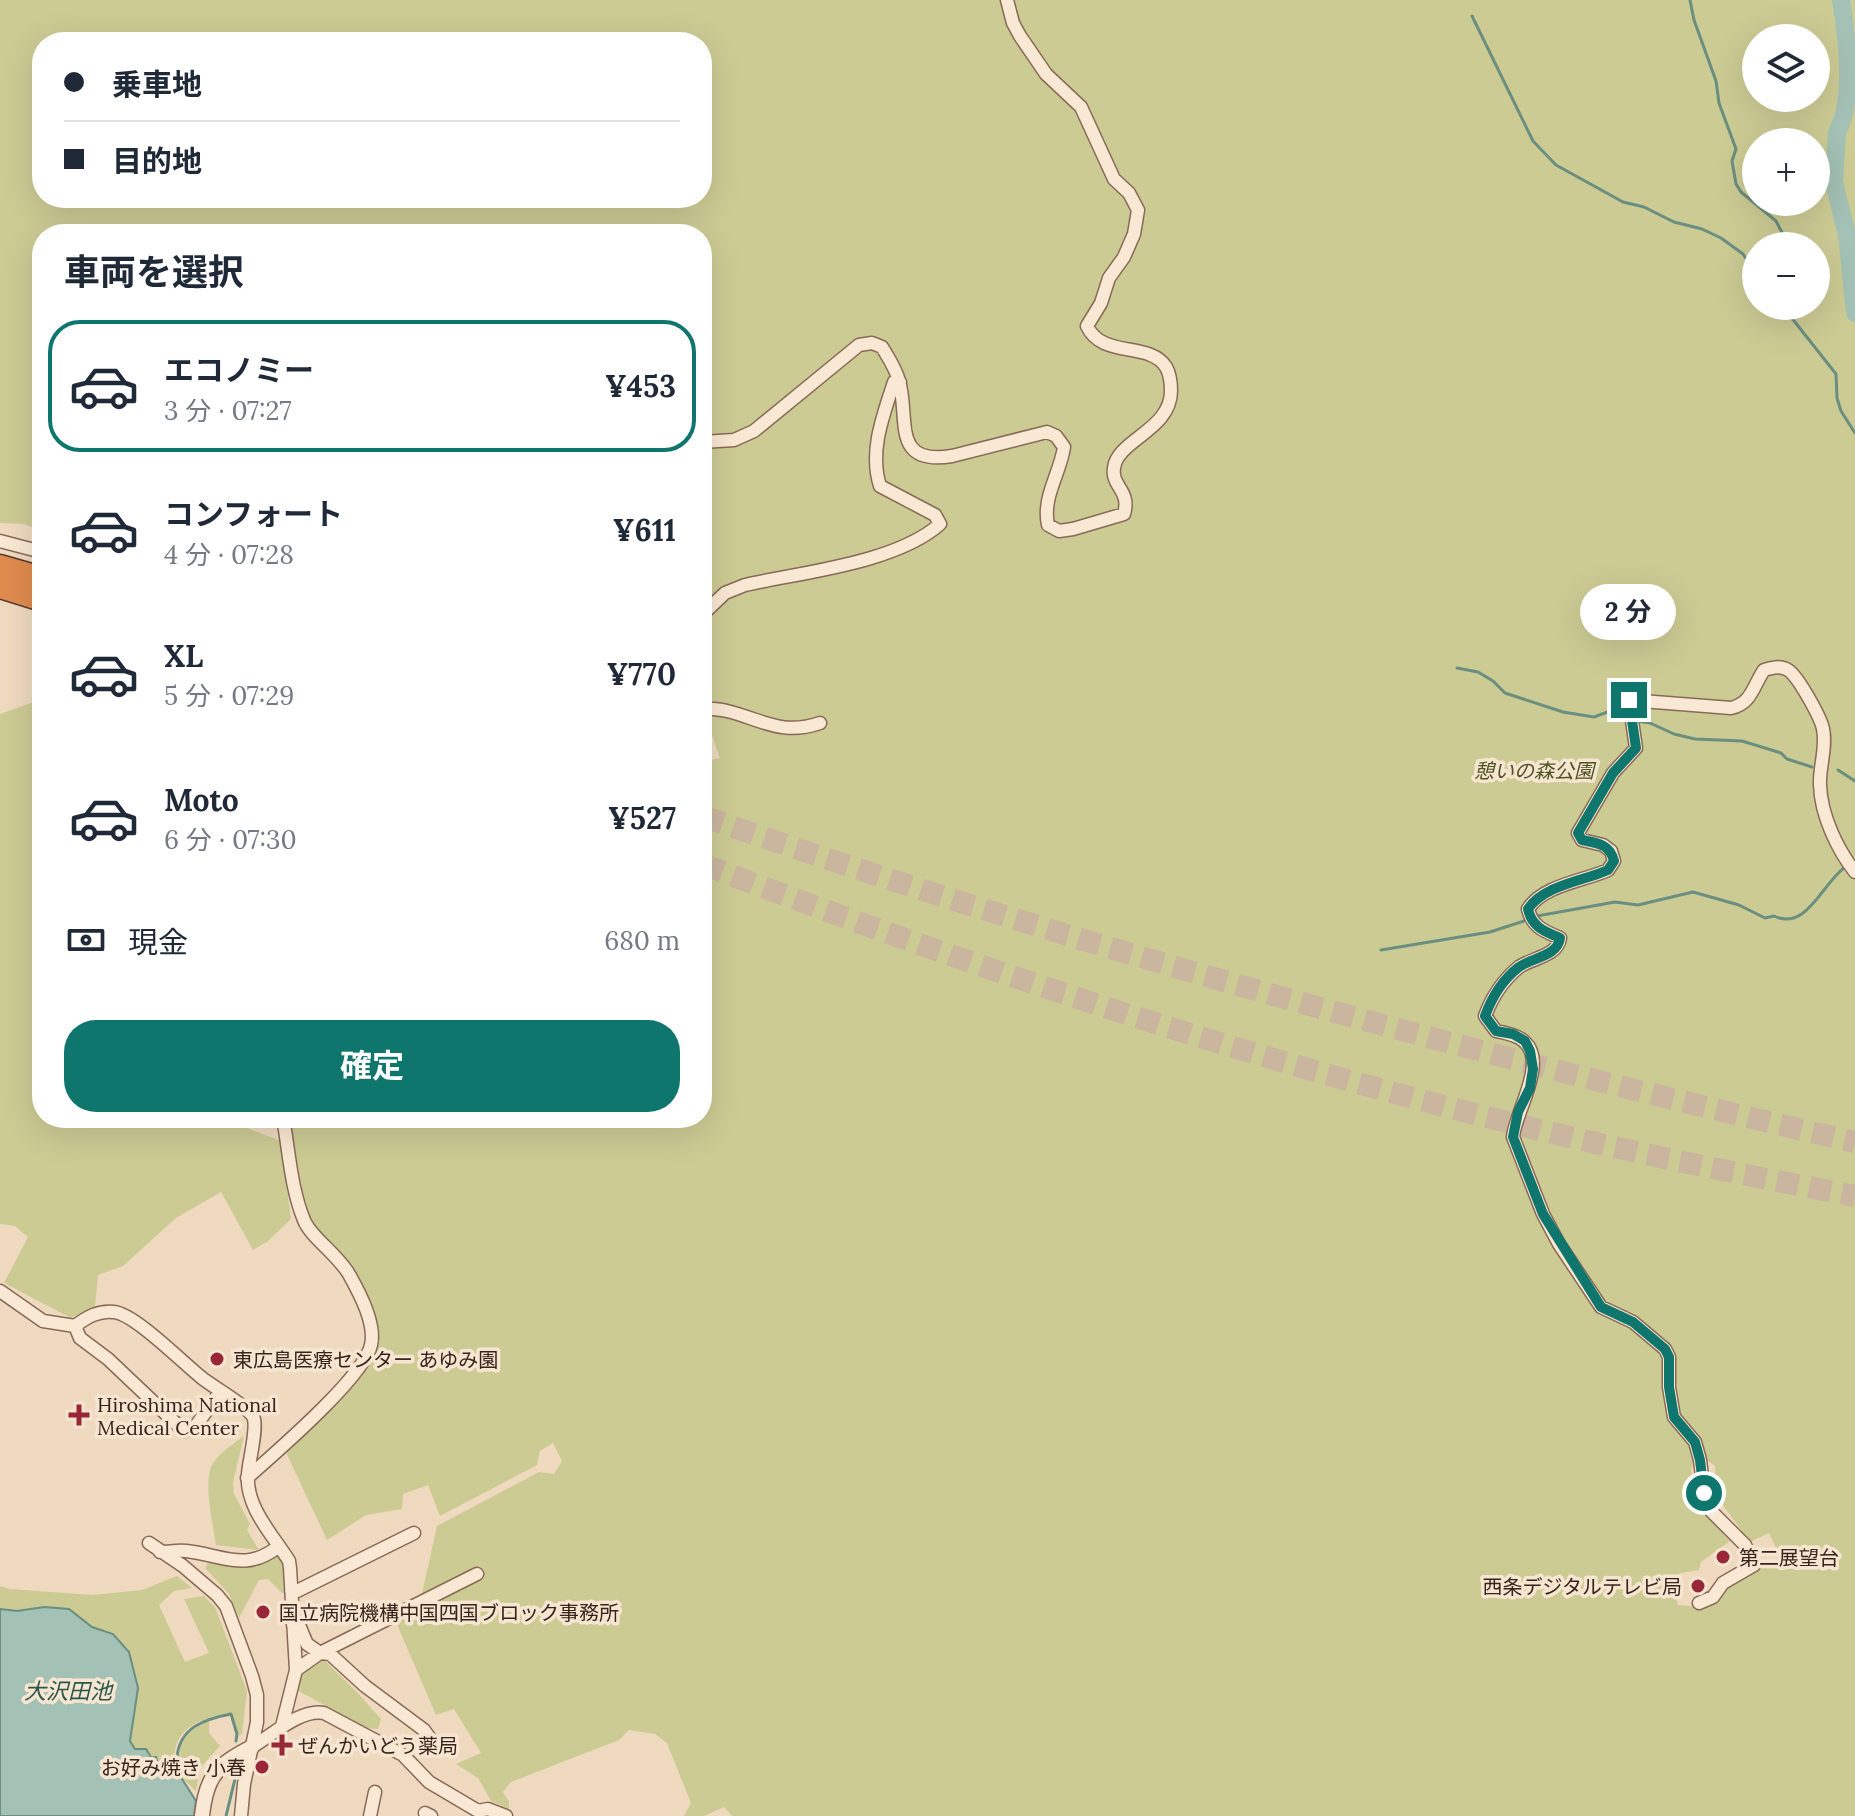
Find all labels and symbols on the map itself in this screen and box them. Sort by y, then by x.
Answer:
callout: 2 分 [1581,584,1677,640]
route end [1611,682,1647,718]
park label: 憩いの森公園 [1474,758,1597,783]
place label: 東広島医療センター あゆみ園 [233,1347,498,1372]
marker: 東広島医療センター あゆみ園 [208,1350,226,1368]
place label: Hiroshima National Medical Center [97,1392,277,1440]
marker: Hiroshima National Medical Center [68,1404,90,1426]
route start [1686,1475,1722,1511]
place label: 第二展望台 [1739,1545,1839,1570]
marker: 第二展望台 [1714,1548,1732,1566]
place label: 西条デジタルテレビ局 [1482,1574,1682,1599]
marker: 西条デジタルテレビ局 [1689,1577,1707,1595]
place label: 国立病院機構中国四国ブロック事務所 [279,1600,619,1625]
marker: 国立病院機構中国四国ブロック事務所 [254,1603,272,1621]
water label: 大沢田池 [24,1677,114,1705]
place label: ぜんかいどう薬局 [298,1733,458,1758]
marker: ぜんかいどう薬局 [273,1736,291,1754]
place label: お好み焼き 小春 [101,1755,246,1780]
marker: お好み焼き 小春 [253,1758,271,1776]

